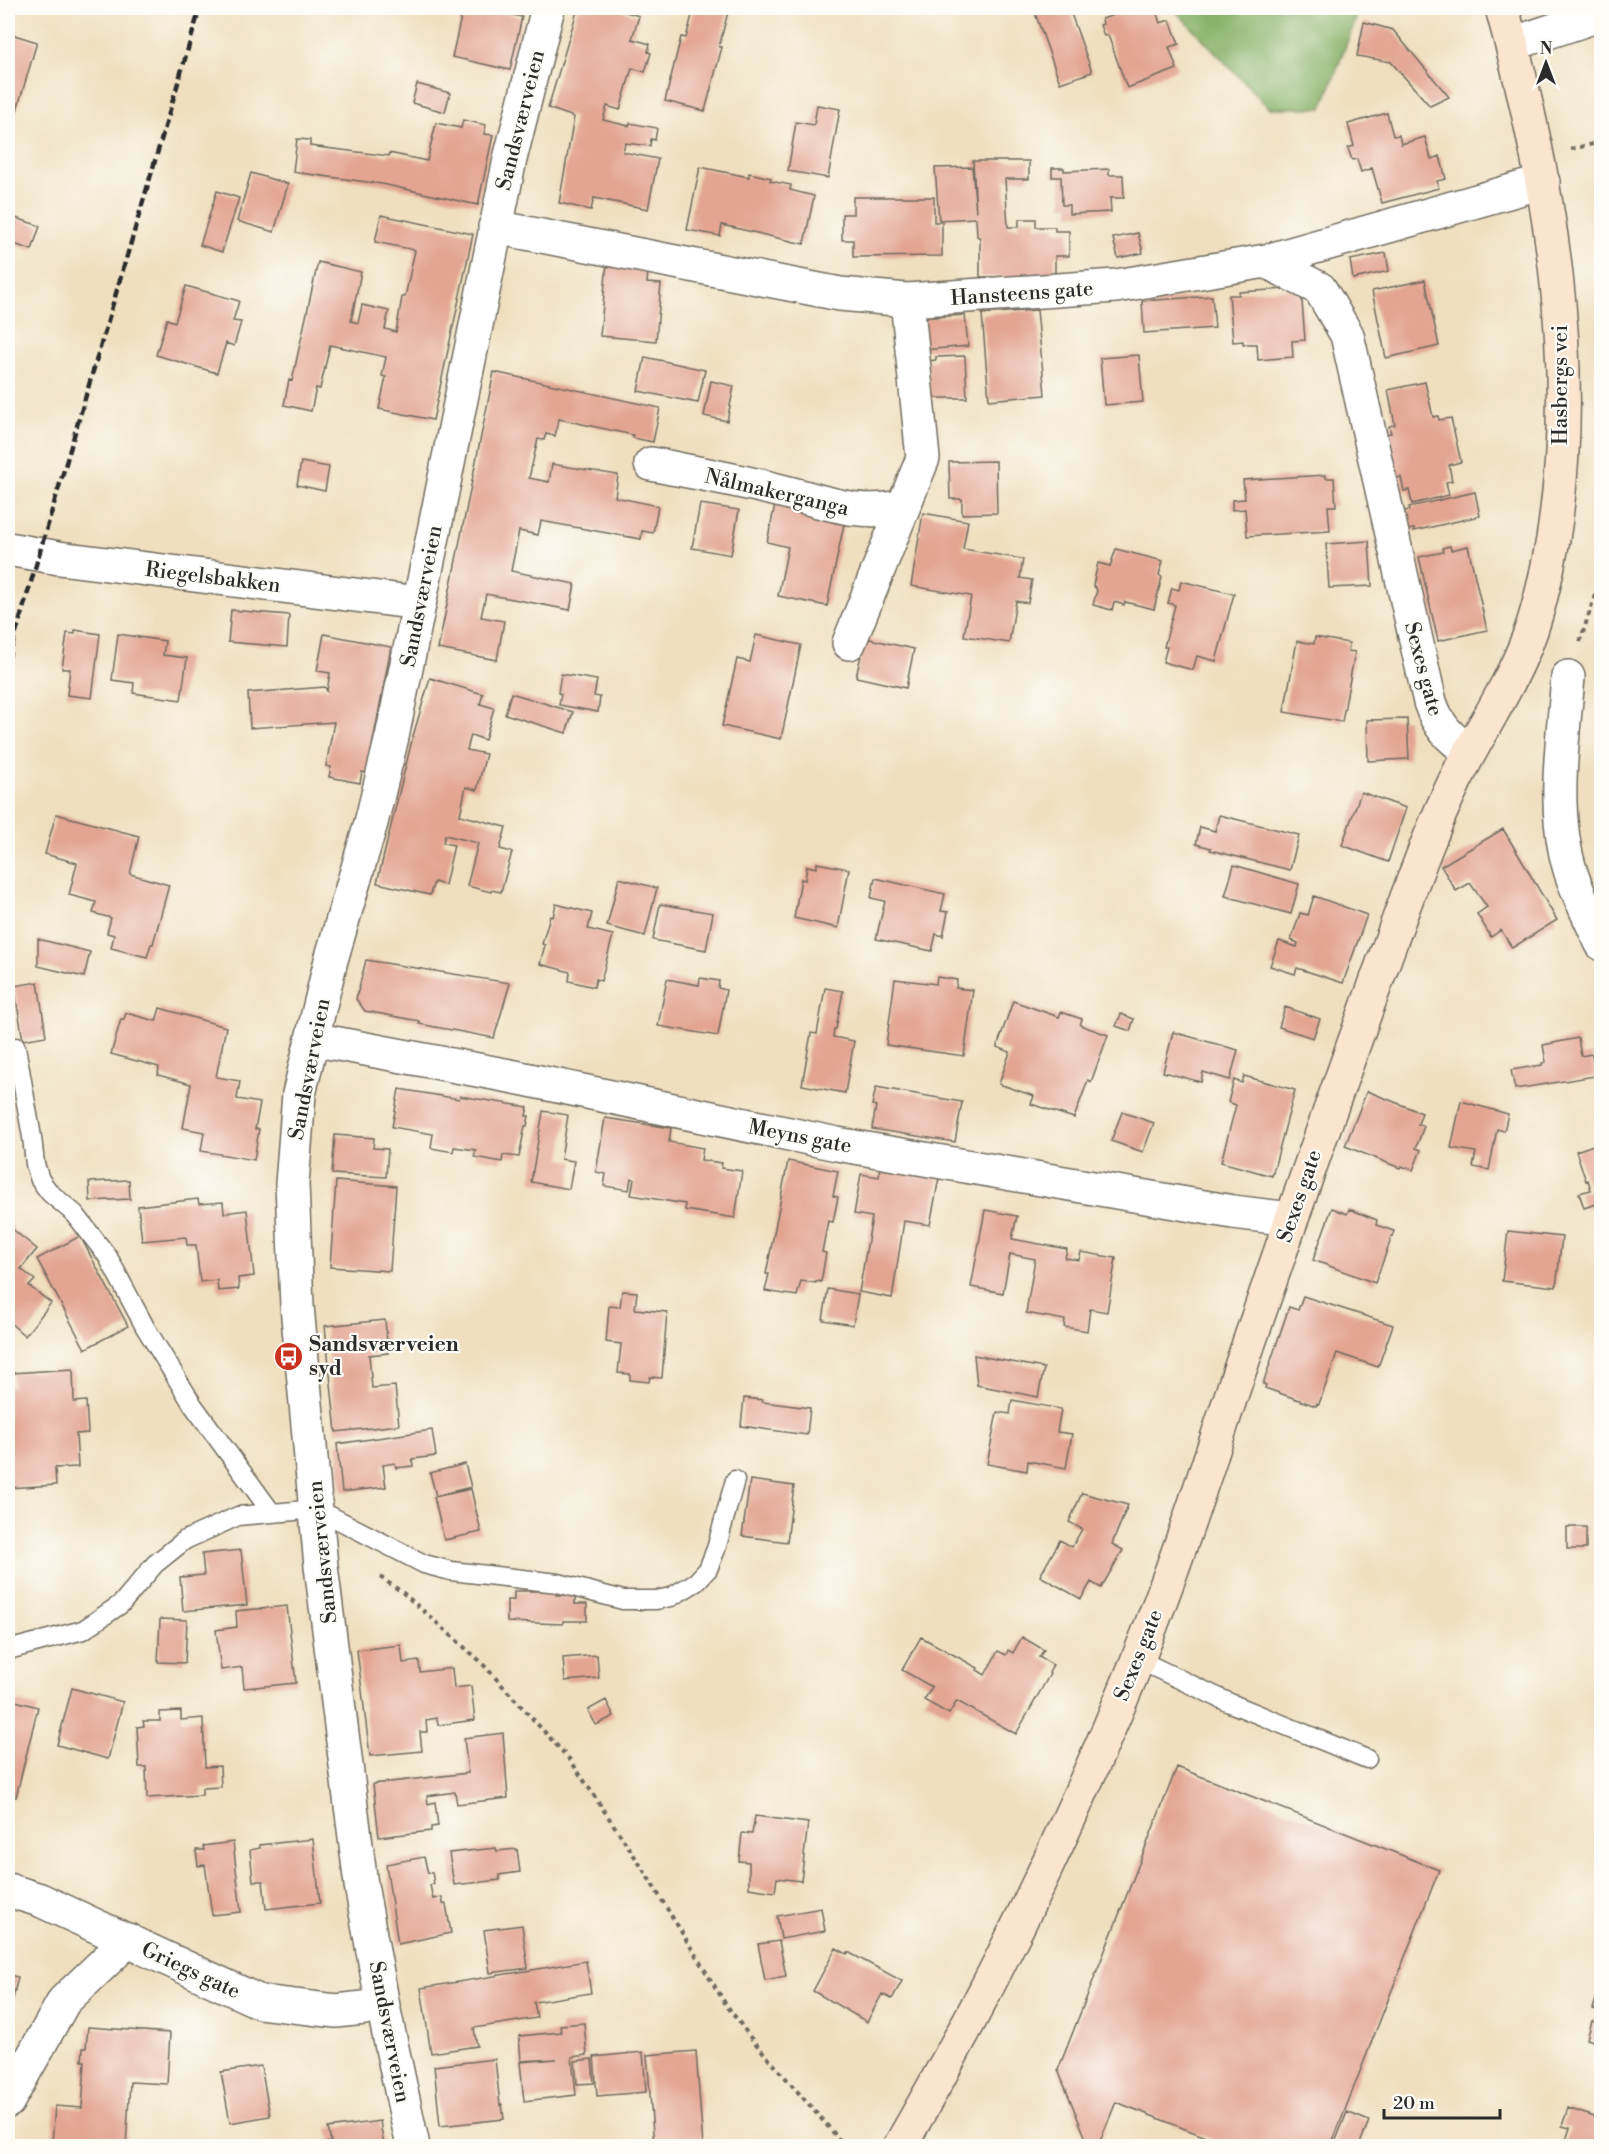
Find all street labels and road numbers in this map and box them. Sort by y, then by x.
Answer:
street label: Sandsværveien [491,47,551,193]
street label: Hansteens gate [950,276,1094,312]
street label: Hasbergs vei [1548,325,1574,445]
street label: Nålmakerganga [702,464,852,522]
street label: Sandsværveien [396,523,449,669]
street label: Riegelsbakken [144,557,283,599]
street label: Sexes gate [1398,619,1448,719]
street label: Sandsværveien [284,996,337,1142]
street label: Meyns gate [746,1114,854,1160]
street label: Sexes gate [1272,1147,1328,1246]
street label: Sandsværveien [303,1479,343,1625]
street label: Sexes gate [1109,1606,1169,1705]
street label: Griegs gate [137,1937,244,2005]
street label: Sandsværveien [363,1959,416,2106]

